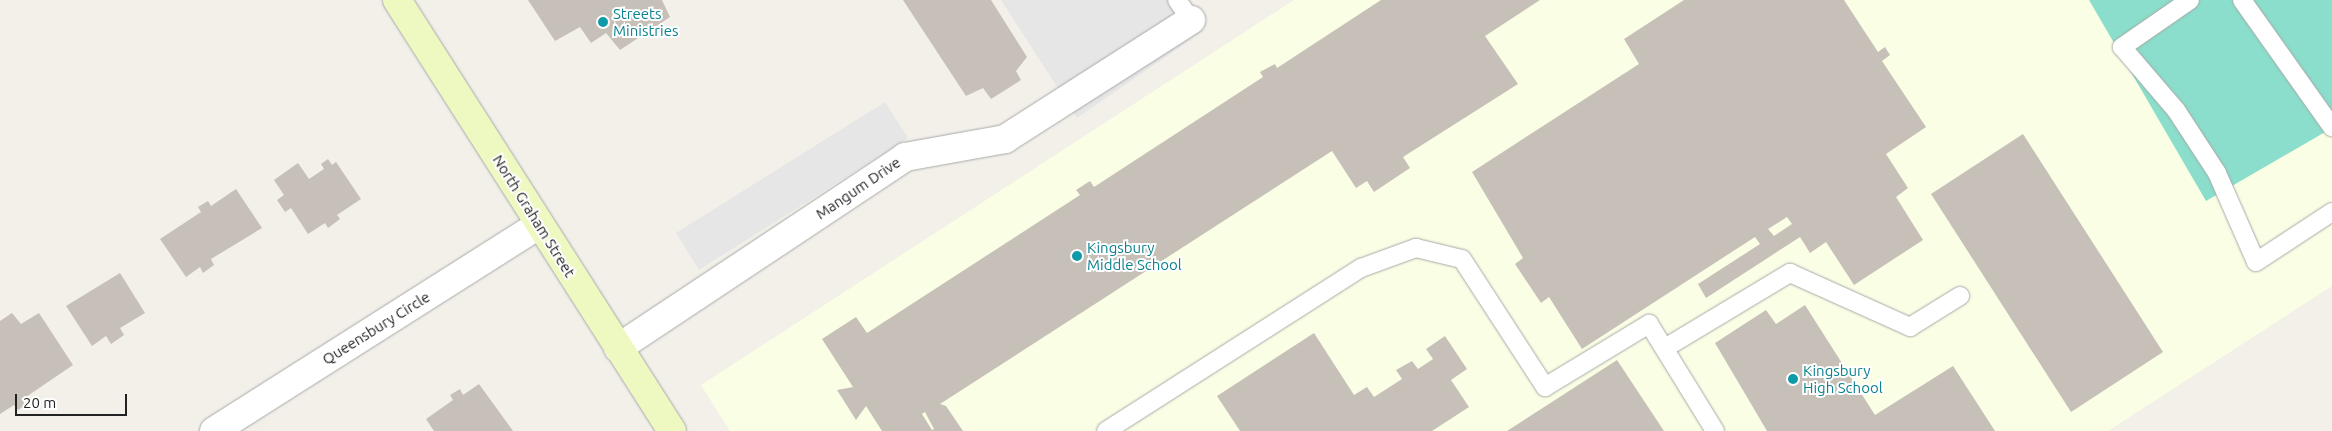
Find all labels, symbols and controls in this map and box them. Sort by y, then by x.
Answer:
place label: Streets Ministries [613,4,678,39]
marker: Streets Ministries [597,16,609,28]
street label: North Graham Street [489,151,579,281]
street label: Mangum Drive [812,153,904,223]
place label: Kingsbury Middle School [1087,238,1182,273]
marker: Kingsbury Middle School [1071,250,1083,262]
street label: Queensbury Circle [319,288,433,368]
place label: Kingsbury High School [1803,361,1883,396]
marker: Kingsbury High School [1787,373,1799,385]
scale bar [18,384,130,416]
text: 20 m [23,394,56,411]

